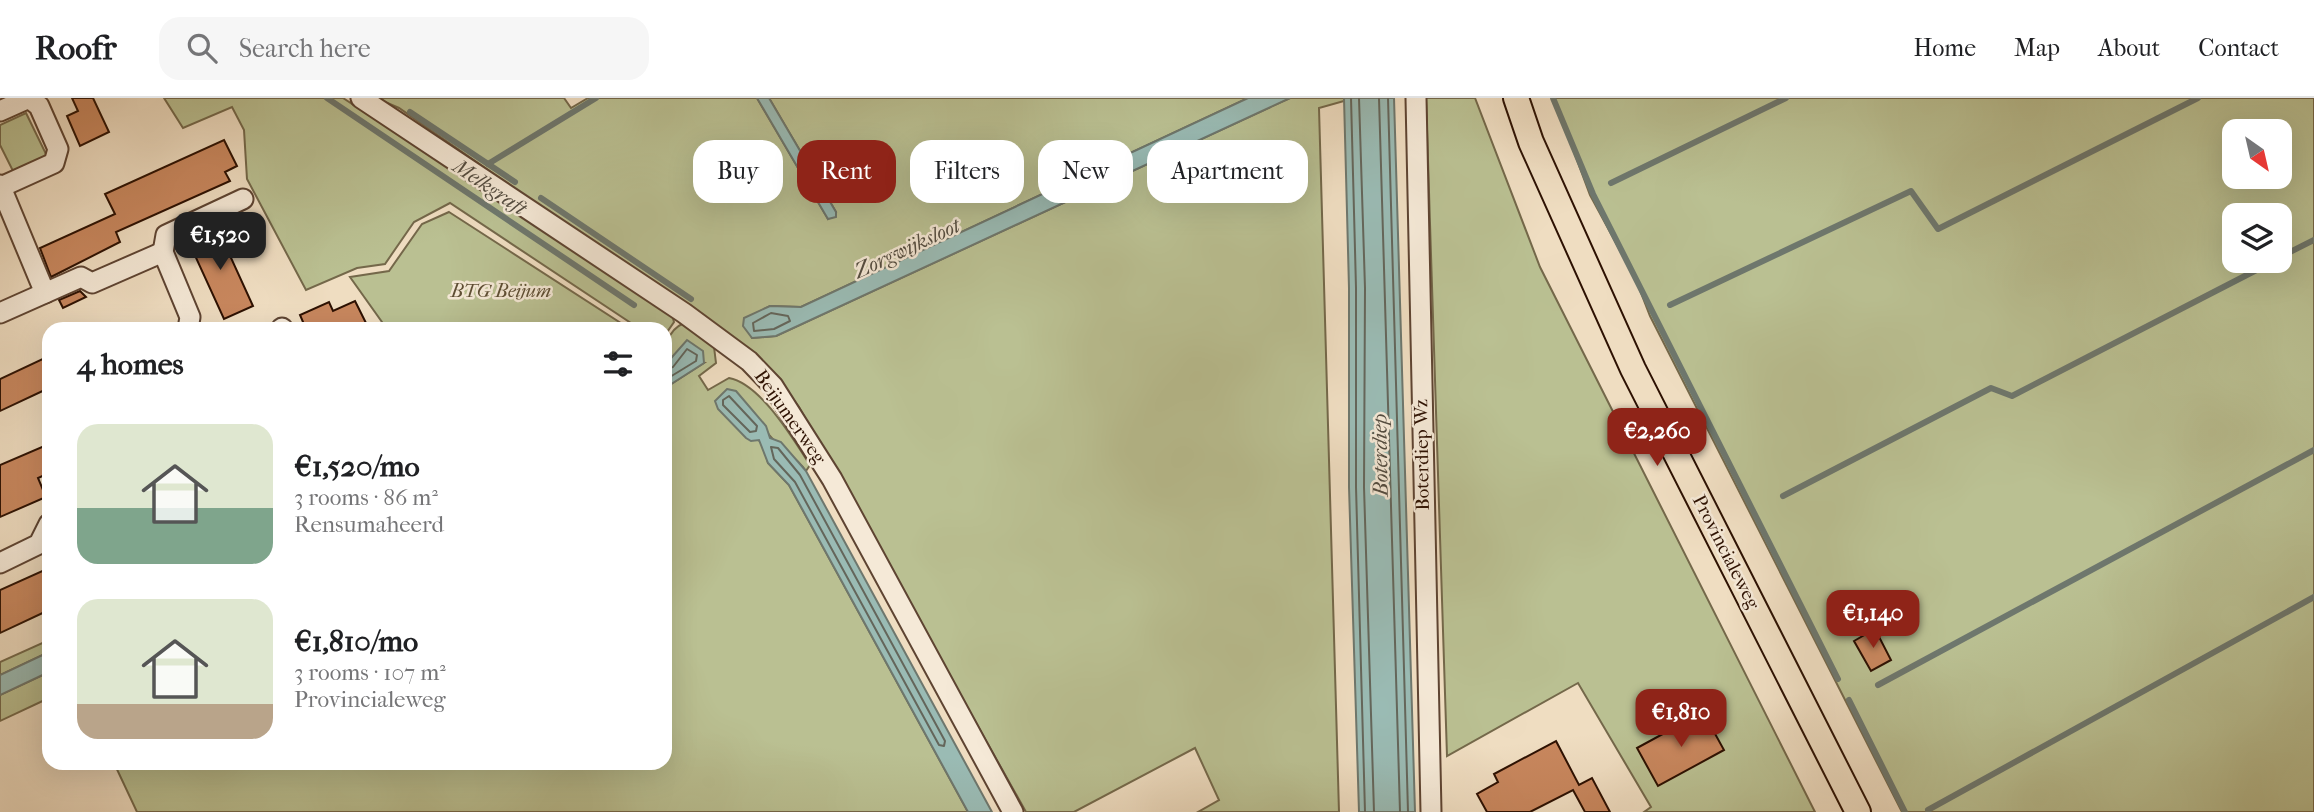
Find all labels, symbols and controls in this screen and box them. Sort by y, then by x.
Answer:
search box [159,17,649,80]
text: Roofr [35,29,117,68]
icon: search [183,29,221,67]
text: Search here [239,33,371,64]
text: Home [1914,34,1976,62]
text: Map [2014,34,2060,62]
text: About [2098,34,2160,62]
text: Contact [2198,34,2279,62]
north arrow [2222,119,2292,189]
map controls [2222,119,2292,273]
chip: Buy [693,140,783,203]
chip: Rent [797,140,896,203]
chip: Filters [910,140,1024,203]
chip: New [1038,140,1133,203]
chip: Apartment [1147,140,1308,203]
water label: Melkgraft [447,153,533,221]
button: layers [2222,203,2292,273]
pin: €1,520 [163,212,277,272]
water label: Zorgwijksloot [848,212,965,284]
text: €1,520 [190,221,250,248]
park label: BTG Beijum [450,280,551,302]
icon: filters [599,345,637,383]
text: 4 homes [77,347,184,382]
street label: Beijumerweg [750,366,831,469]
street label: Boterdiep Wz [1410,399,1434,511]
pin: €2,260 [1600,408,1714,468]
water label: Boterdiep [1367,413,1393,498]
text: €2,260 [1623,417,1691,444]
text: €1,520/mo [294,449,420,484]
icon: home [133,452,217,536]
text: 3 rooms · 86 m² [294,484,438,511]
street label: Provincialeweg [1688,491,1765,614]
text: Rensumaheerd [294,511,444,538]
pin: €1,140 [1816,590,1930,650]
text: €1,140 [1842,599,1904,626]
text: €1,810/mo [294,624,418,659]
icon: home [133,627,217,711]
text: 3 rooms · 107 m² [294,659,446,686]
text: Provincialeweg [294,686,446,713]
pin: €1,810 [1624,690,1738,749]
text: €1,810 [1652,698,1710,725]

